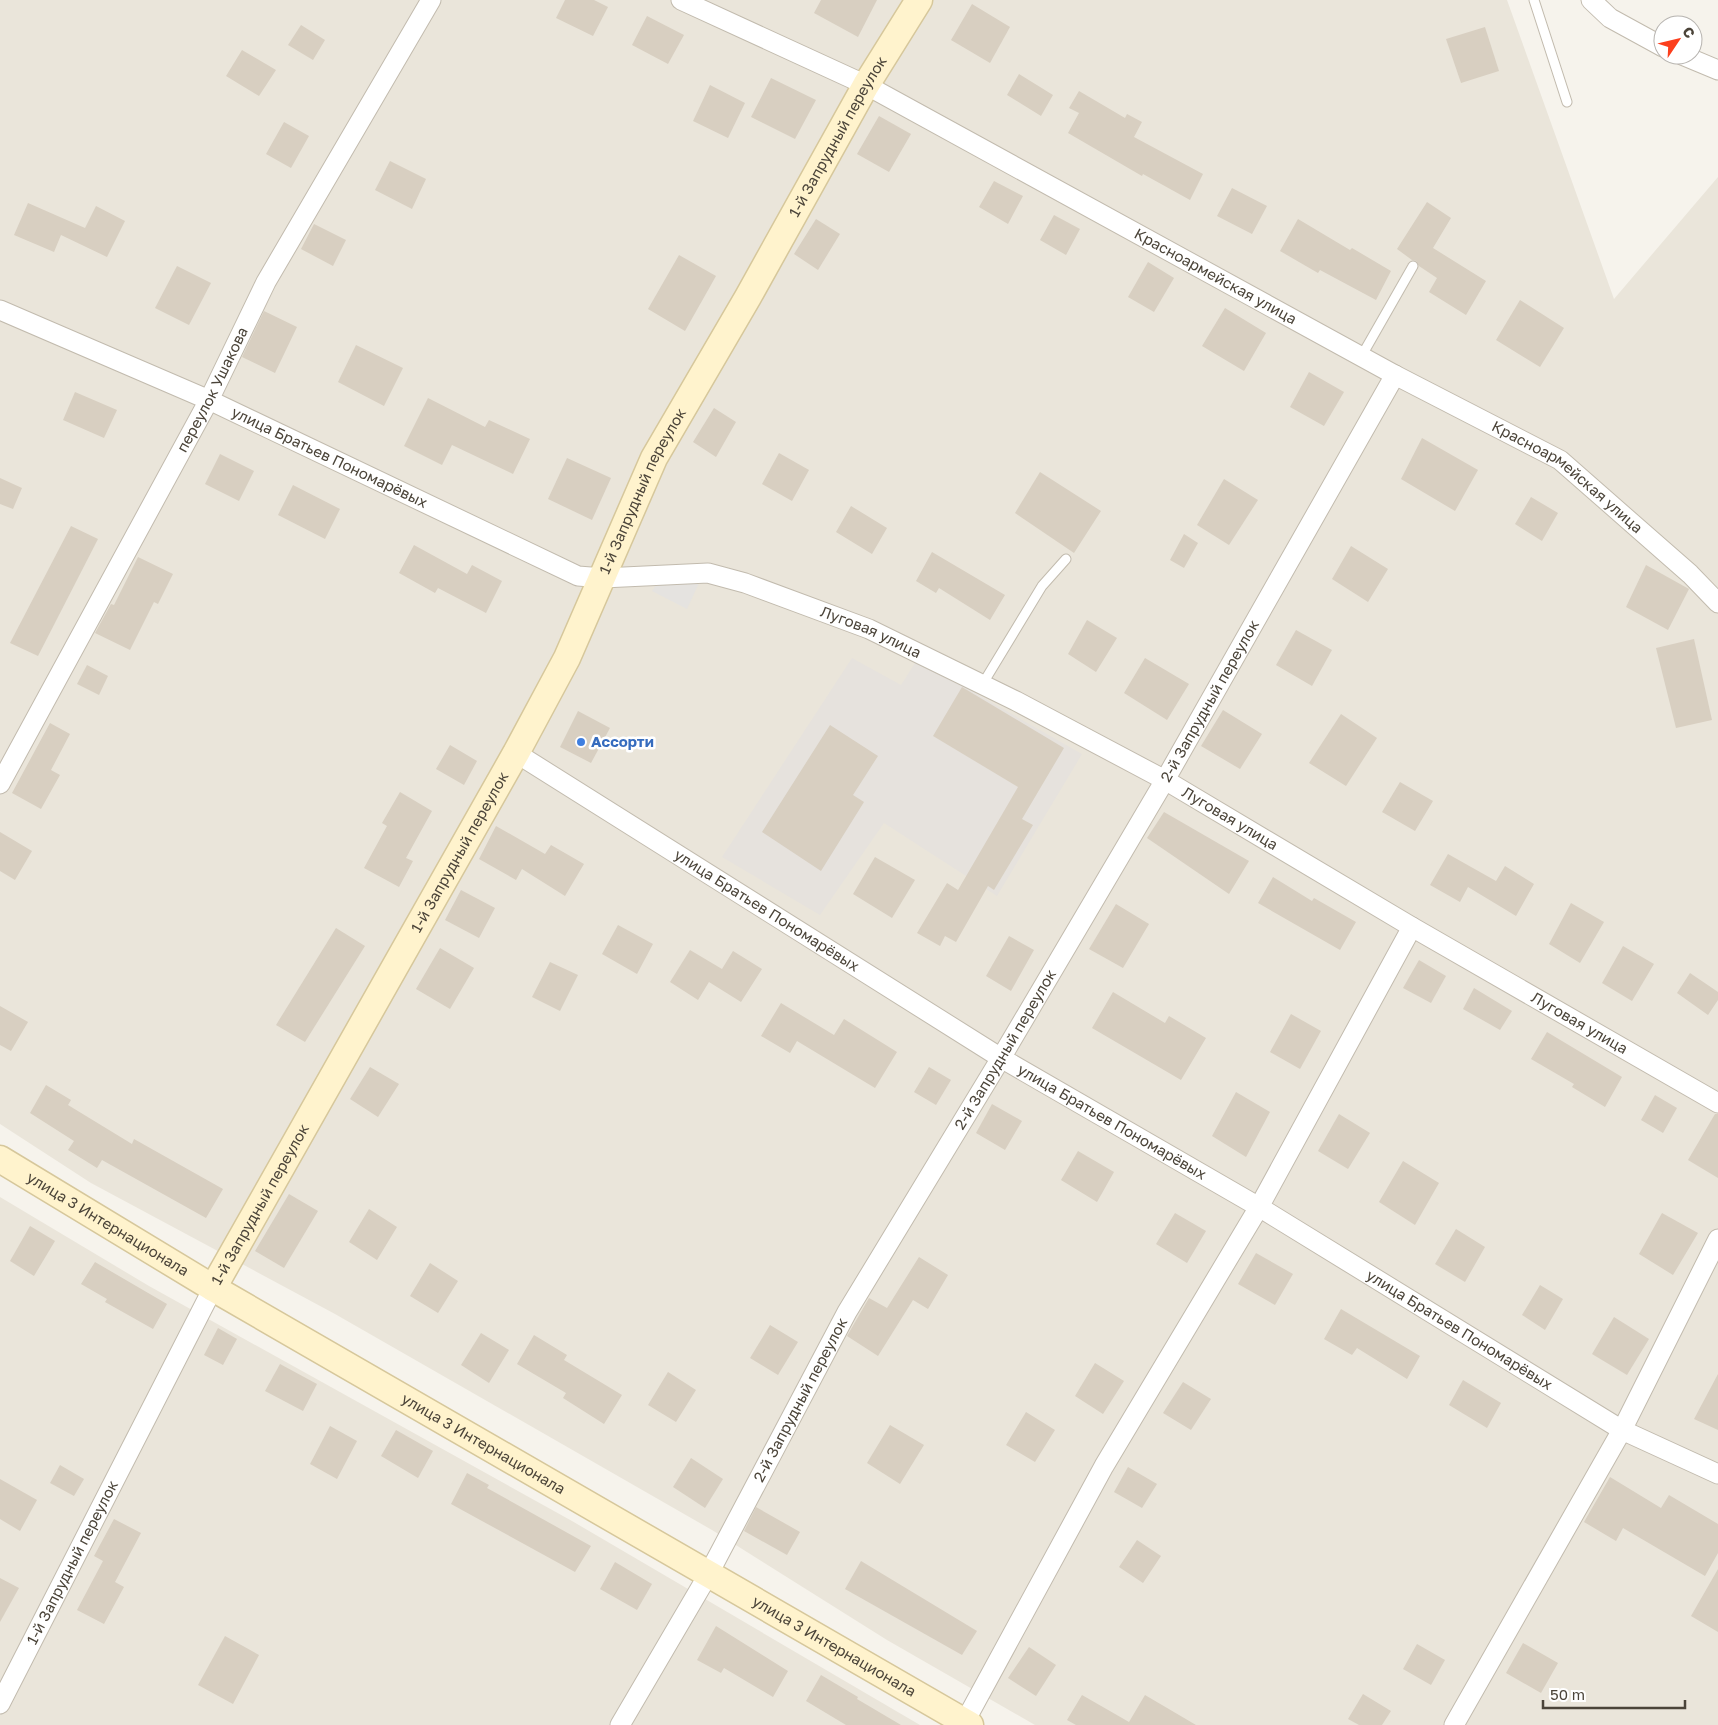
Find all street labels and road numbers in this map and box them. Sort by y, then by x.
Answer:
street label: 1-й Запрудный переулок [784,52,890,220]
street label: Красноармейская улица [1132,224,1300,327]
street label: переулок Ушакова [172,324,251,455]
street label: улица Братьев Пономарёвых [229,402,431,511]
street label: 1-й Запрудный переулок [595,404,689,576]
street label: Красноармейская улица [1489,416,1647,536]
street label: Луговая улица [818,602,925,661]
street label: 2-й Запрудный переулок [1156,616,1262,785]
street label: 1-й Запрудный переулок [406,768,512,935]
street label: Луговая улица [1179,782,1281,853]
street label: улица Братьев Пономарёвых [671,845,863,975]
street label: 2-й Запрудный переулок [950,965,1060,1132]
street label: Луговая улица [1528,988,1631,1057]
street label: улица Братьев Пономарёвых [1015,1060,1210,1183]
street label: 1-й Запрудный переулок [207,1120,312,1288]
street label: улица 3 Интернационала [24,1168,193,1279]
street label: улица Братьев Пономарёвых [1364,1265,1556,1393]
street label: 2-й Запрудный переулок [749,1314,851,1485]
street label: улица 3 Интернационала [399,1389,569,1497]
street label: 1-й Запрудный переулок [22,1477,121,1647]
street label: улица 3 Интернационала [749,1591,919,1700]

